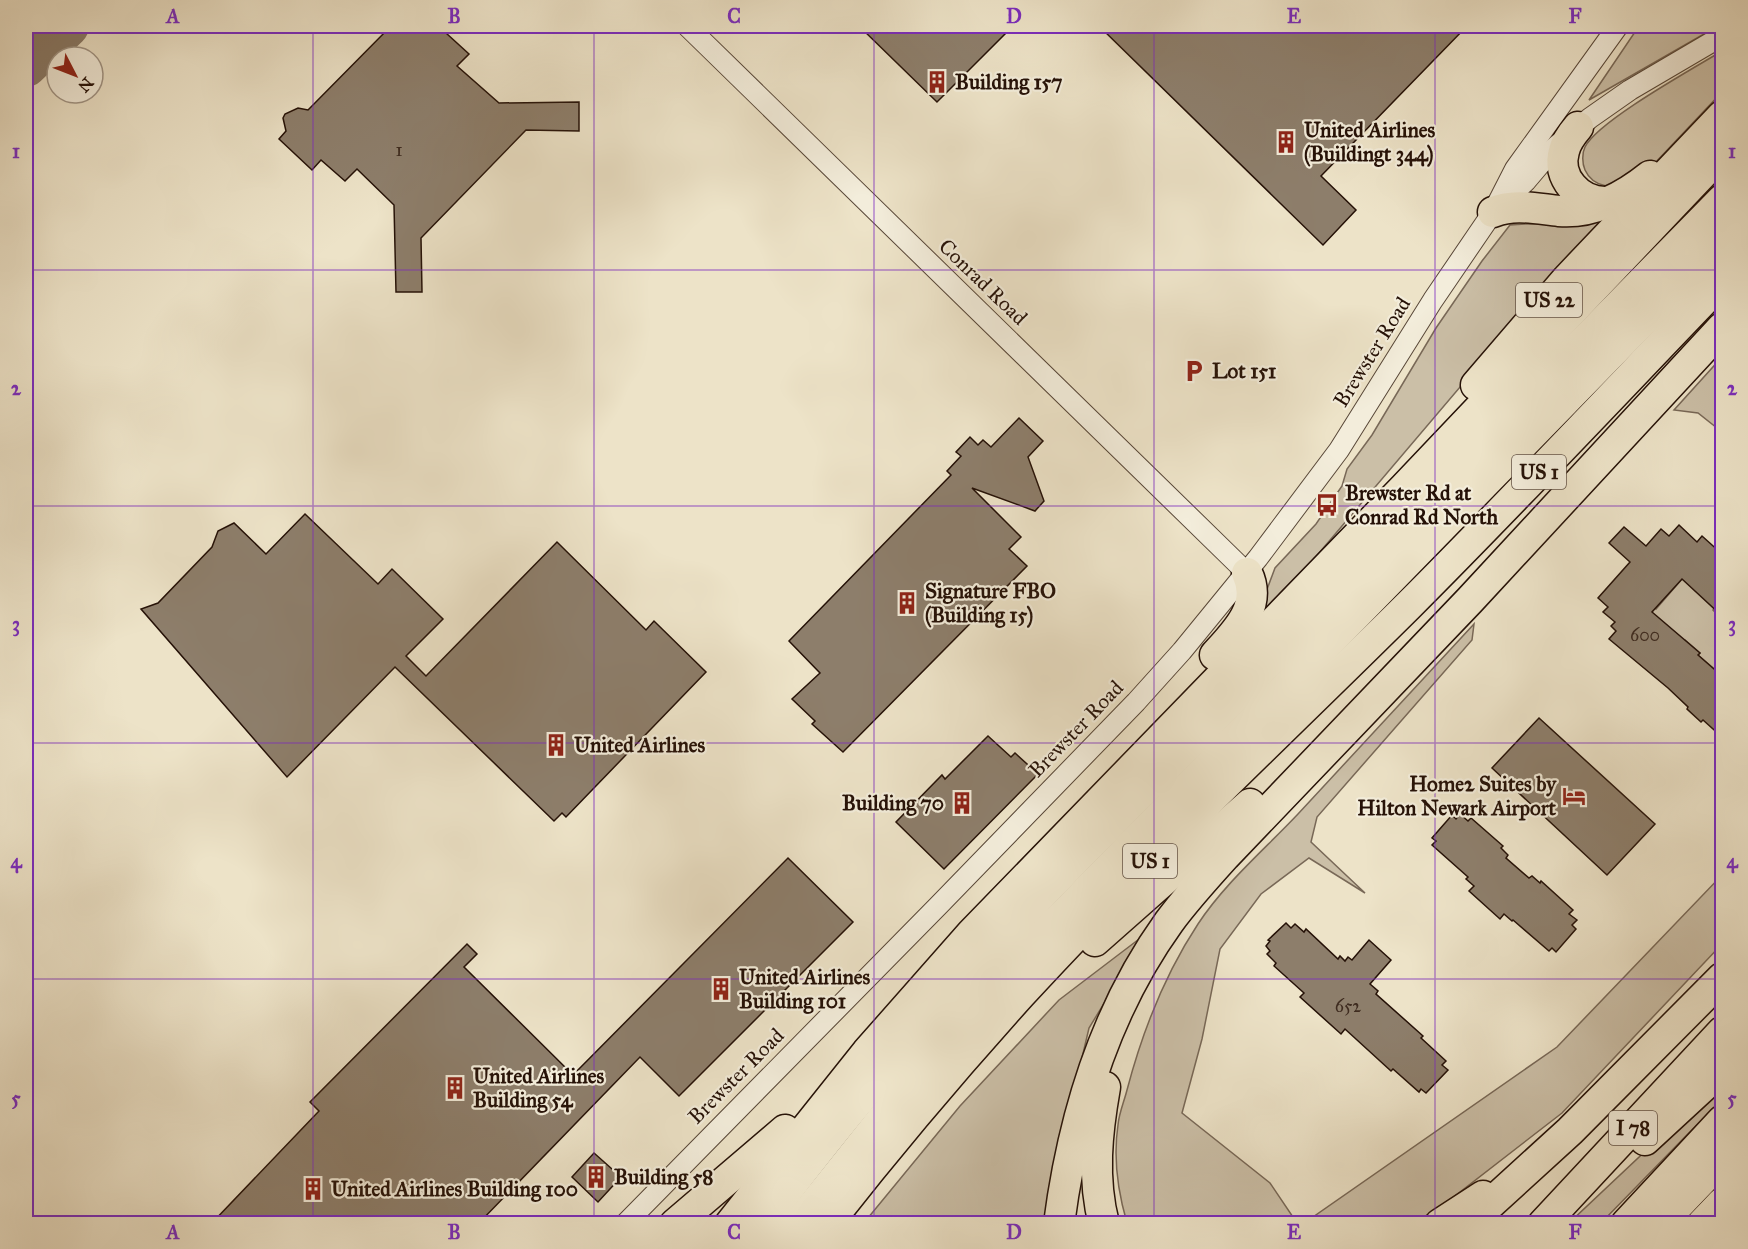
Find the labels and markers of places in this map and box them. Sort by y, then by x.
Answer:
building icon: Building 157 [924,69,950,95]
place label: Building 157 [955,69,1063,95]
place label: United Airlines (Buildingt 344) [1304,117,1436,167]
building icon: United Airlines (Buildingt 344) [1273,129,1299,155]
parking icon: Lot 151 [1181,358,1207,384]
place label: Lot 151 [1212,358,1276,384]
place label: Brewster Rd at Conrad Rd North [1345,480,1498,530]
bus stop icon: Brewster Rd at Conrad Rd North [1314,492,1340,518]
place label: Signature FBO (Building 15) [925,578,1056,628]
building icon: Signature FBO (Building 15) [894,590,920,616]
building icon: United Airlines [543,732,569,758]
place label: United Airlines [574,732,706,758]
place label: Home2 Suites by Hilton Newark Airport [1357,771,1557,821]
hotel icon: Home2 Suites by Hilton Newark Airport [1561,783,1587,809]
place label: Building 70 [842,790,944,816]
building icon: Building 70 [949,790,975,816]
place label: United Airlines Building 101 [739,964,871,1014]
building icon: United Airlines Building 101 [708,976,734,1002]
place label: United Airlines Building 54 [473,1063,605,1113]
building icon: United Airlines Building 54 [442,1075,468,1101]
building icon: Building 58 [583,1164,609,1190]
place label: Building 58 [614,1164,713,1190]
building icon: United Airlines Building 100 [300,1176,326,1202]
place label: United Airlines Building 100 [331,1176,578,1202]

